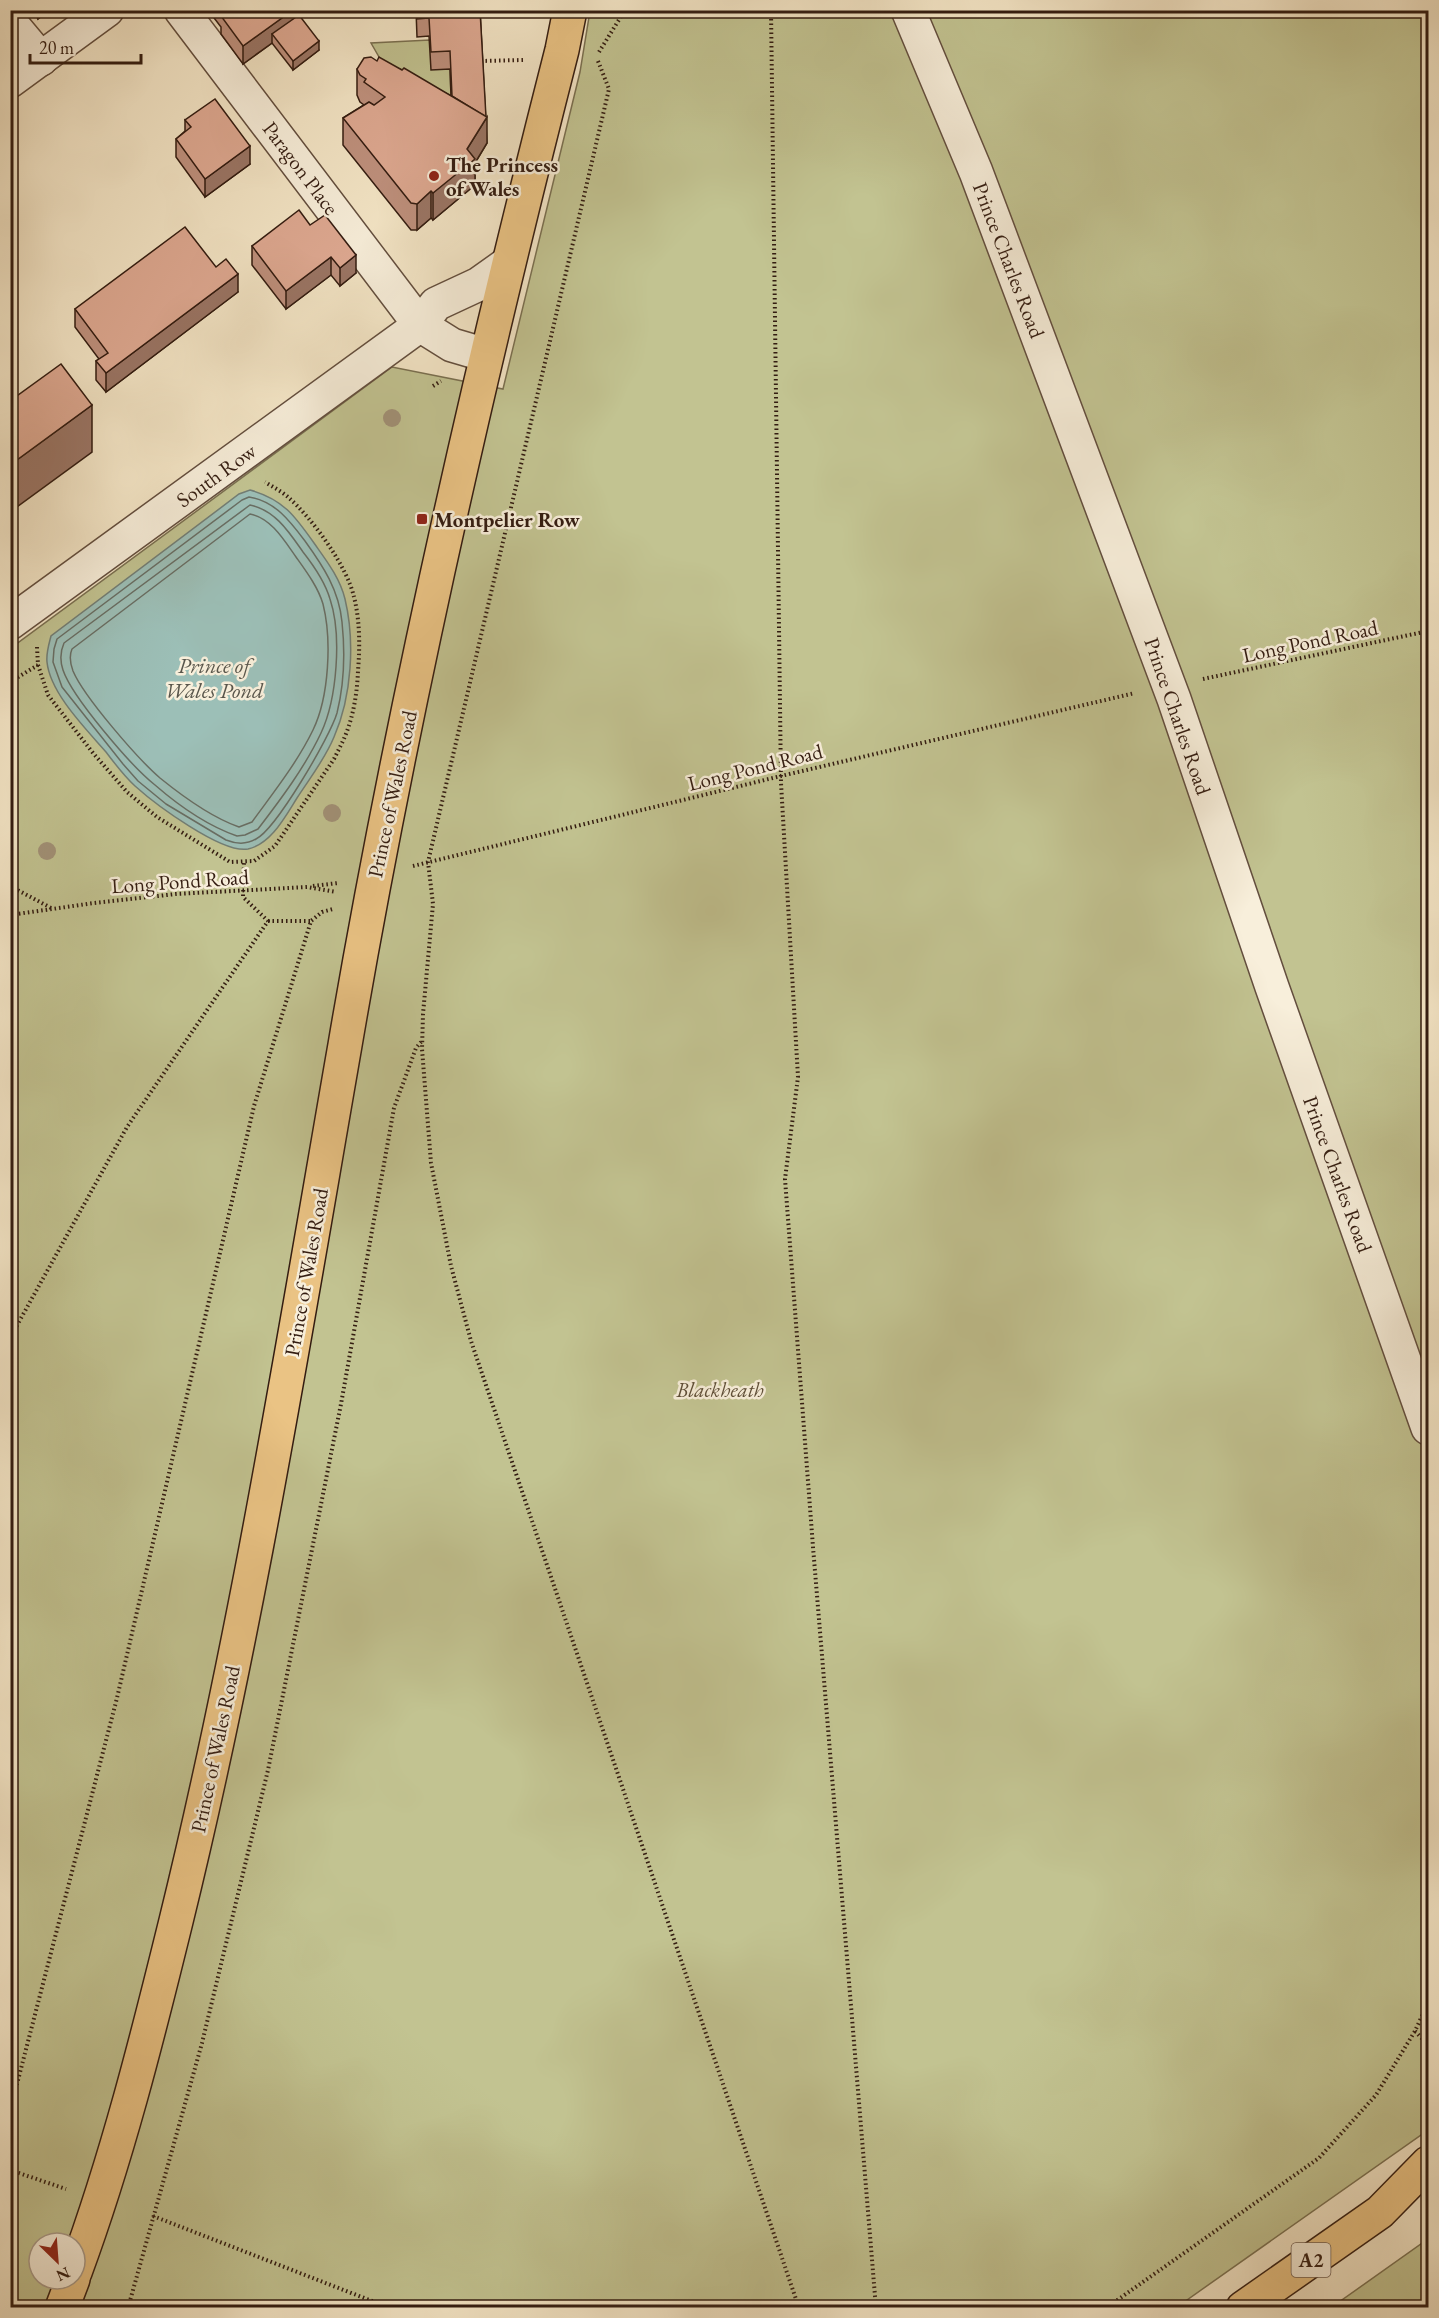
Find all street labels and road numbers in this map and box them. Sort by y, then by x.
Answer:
street label: Paragon Place [257,116,345,220]
street label: Prince Charles Road [967,178,1051,342]
street label: South Row [171,437,262,513]
street label: Long Pond Road [1240,613,1381,669]
street label: Prince Charles Road [1138,634,1218,799]
street label: Prince of Wales Road [361,708,423,880]
street label: Long Pond Road [685,737,826,797]
street label: Long Pond Road [110,863,250,899]
street label: Prince Charles Road [1297,1092,1379,1256]
street label: Prince of Wales Road [278,1185,334,1358]
street label: Prince of Wales Road [184,1663,246,1835]
road number: A2 [1292,2243,1330,2277]

